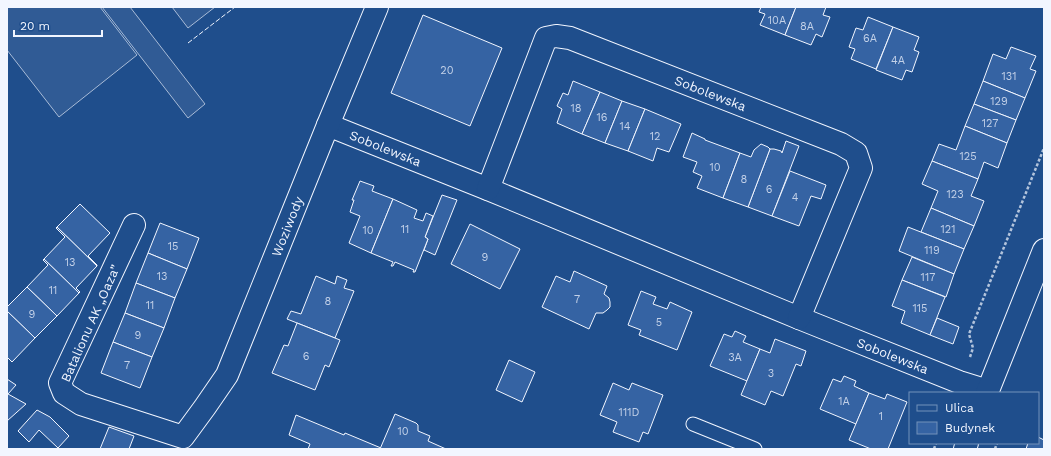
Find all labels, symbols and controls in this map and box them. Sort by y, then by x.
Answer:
scale bar [14,12,102,38]
house number: 10A [768,14,786,27]
text: 20 m [20,19,50,33]
house number: 8A [800,20,814,33]
house number: 6A [863,32,877,45]
house number: 4A [891,54,905,67]
house number: 20 [440,64,454,77]
house number: 131 [1002,70,1017,83]
street label: Sobolewska [672,73,749,114]
house number: 129 [990,95,1008,108]
house number: 18 [570,102,582,115]
house number: 16 [597,111,608,124]
house number: 127 [982,117,998,130]
house number: 14 [619,120,631,133]
street label: Sobolewska [347,127,424,170]
house number: 12 [650,130,660,143]
house number: 125 [959,150,977,163]
house number: 10 [709,161,721,174]
house number: 8 [741,173,748,186]
house number: 6 [766,183,773,196]
house number: 123 [946,188,964,201]
house number: 4 [792,191,799,204]
street label: Woziwody [269,194,306,259]
house number: 11 [401,223,409,236]
house number: 121 [941,223,956,236]
house number: 10 [362,224,374,237]
house number: 15 [168,240,178,253]
house number: 119 [924,244,940,257]
house number: 9 [482,251,489,264]
house number: 13 [65,256,75,269]
street label: Batalionu AK „Oaza” [58,262,123,384]
house number: 13 [157,270,167,283]
house number: 117 [921,271,935,284]
house number: 11 [49,284,57,297]
house number: 7 [574,293,580,306]
house number: 8 [325,295,332,308]
house number: 11 [146,299,154,312]
house number: 115 [913,302,927,315]
house number: 9 [29,308,36,321]
house number: 5 [656,316,662,329]
house number: 9 [135,329,142,342]
street label: Sobolewska [855,335,931,377]
house number: 6 [303,350,310,363]
house number: 3A [728,351,742,364]
house number: 7 [124,359,130,372]
house number: 3 [768,367,774,380]
legend [909,392,1039,444]
house number: 1A [838,395,850,408]
text: Ulica [945,401,974,415]
house number: 111D [619,406,639,419]
house number: 1 [879,410,883,423]
text: Budynek [945,421,995,435]
house number: 10 [397,425,409,438]

